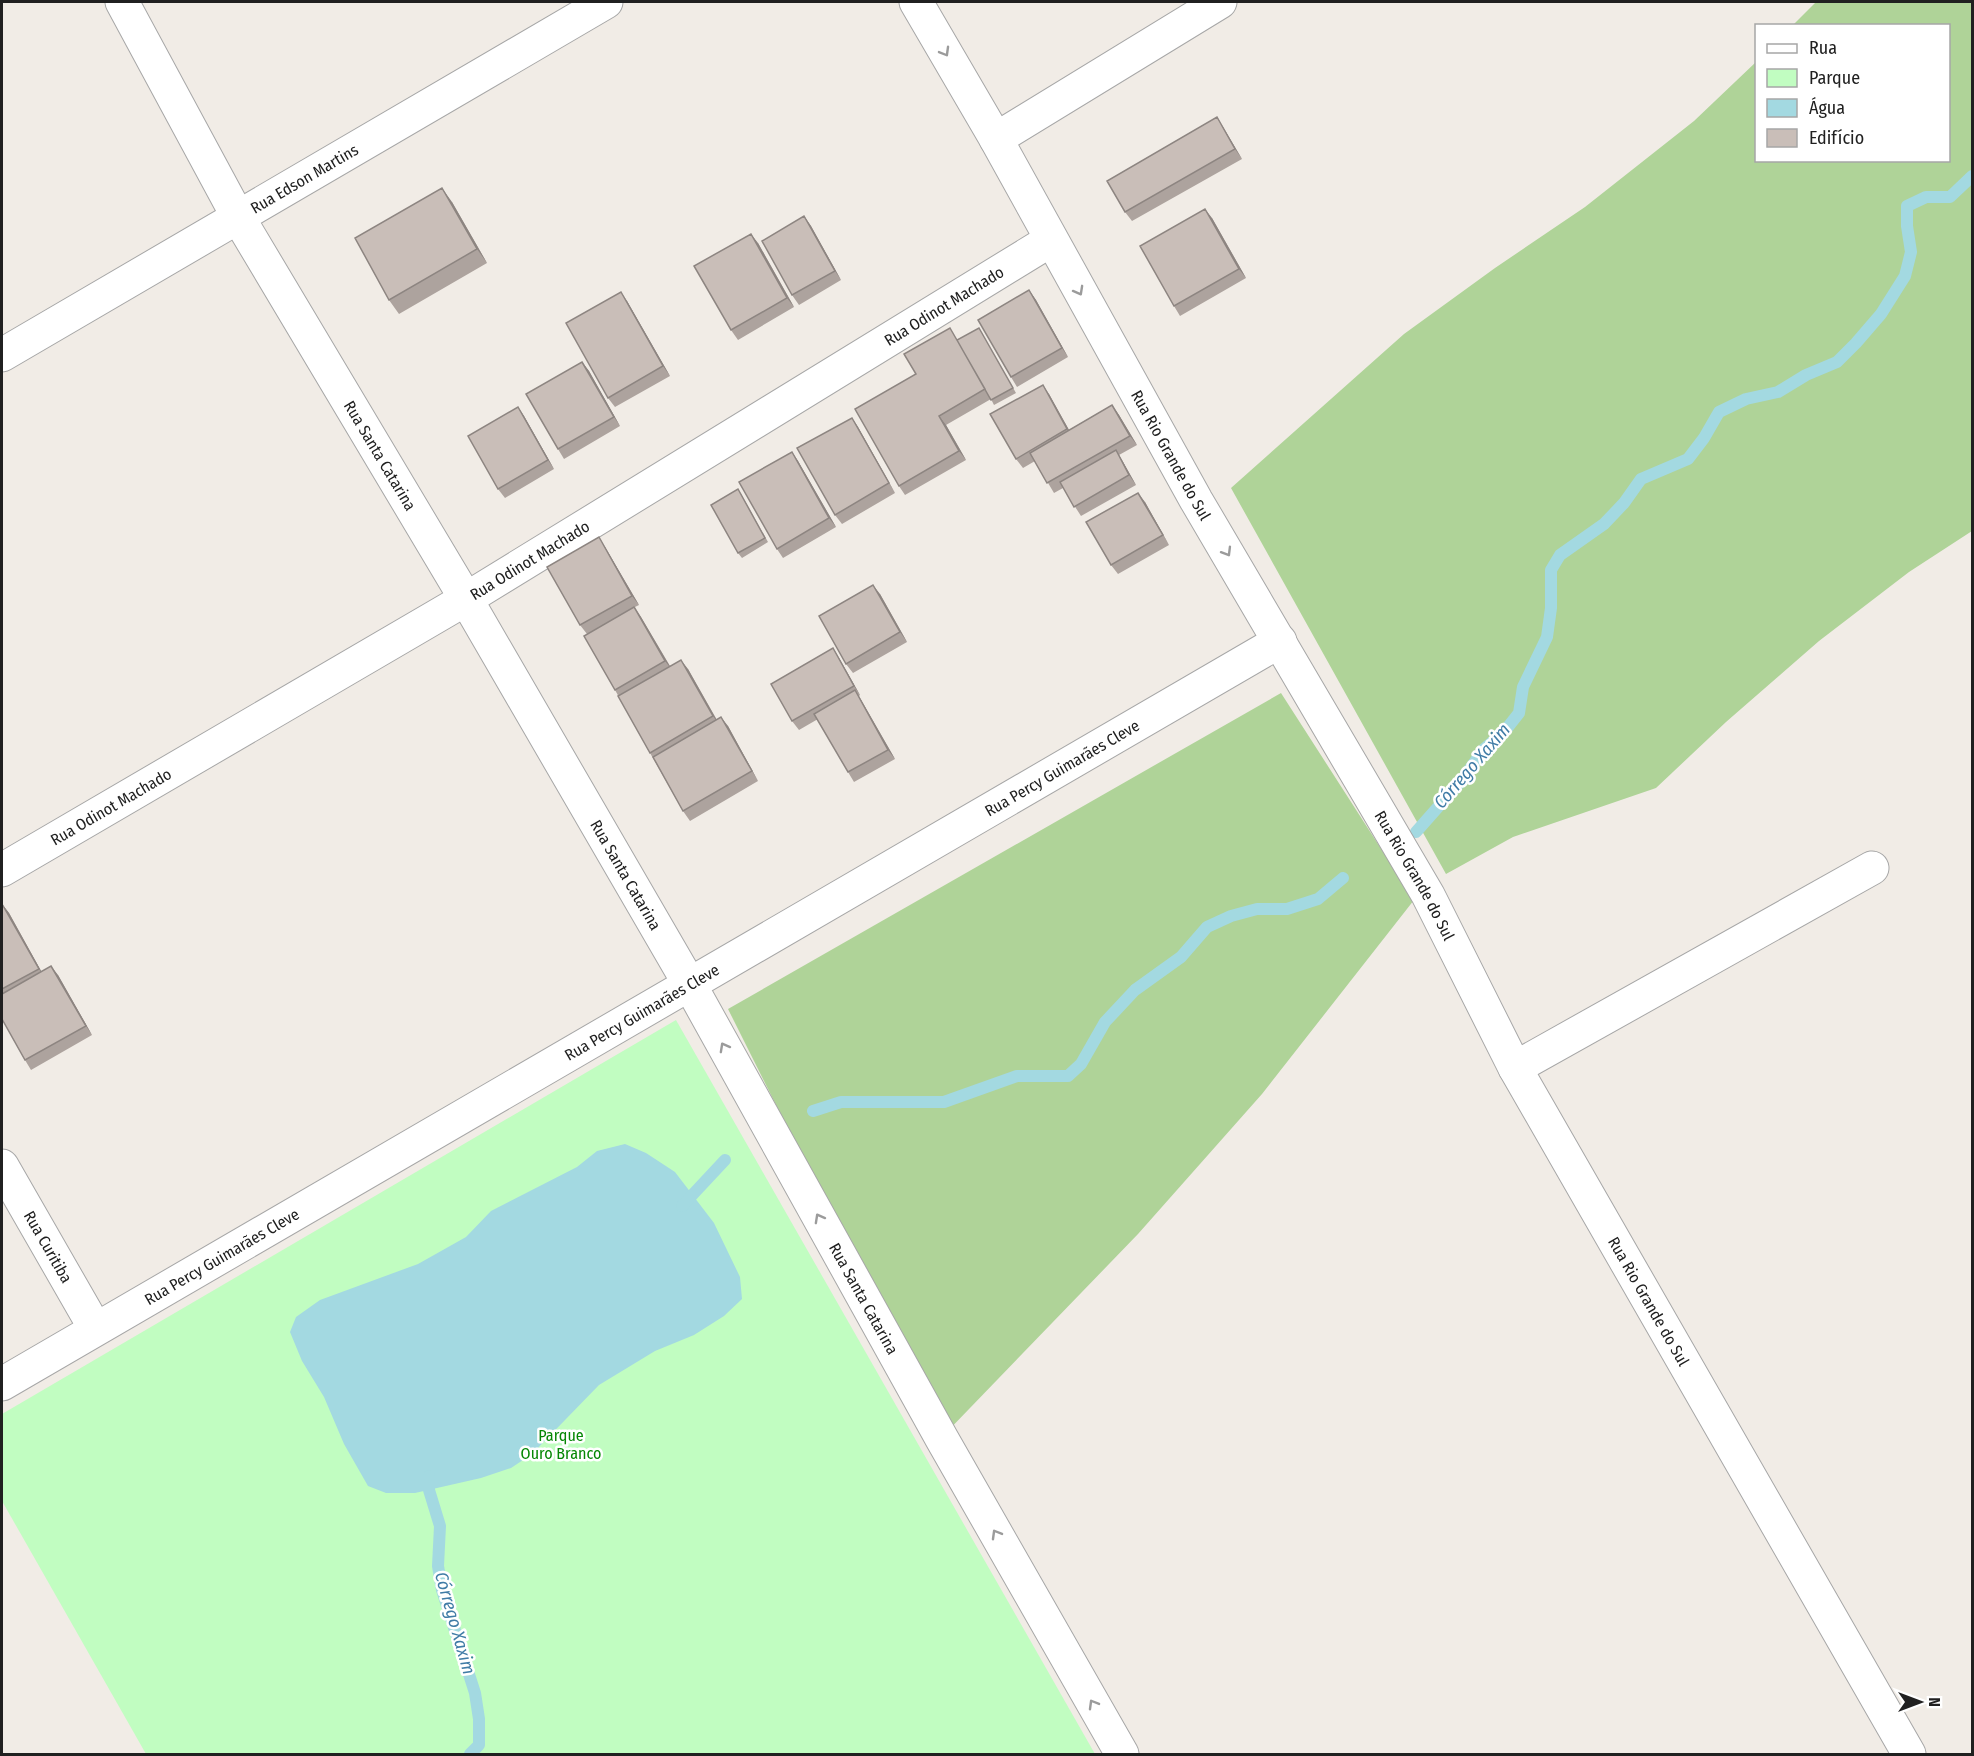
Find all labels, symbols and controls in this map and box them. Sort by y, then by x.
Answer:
legend [1755,24,1950,162]
text: Rua [1809,37,1837,59]
one-way arrow [938,46,950,56]
text: Parque [1809,67,1860,89]
text: Água [1809,96,1845,119]
text: Edifício [1809,127,1864,149]
street label: Rua Edson Martins [247,140,361,217]
street label: Rua Odinot Machado [881,262,1007,350]
one-way arrow [1072,285,1083,295]
street label: Rua Rio Grande do Sul [1127,387,1215,523]
street label: Rua Santa Catarina [340,397,420,514]
street label: Rua Odinot Machado [466,516,593,604]
one-way arrow [1220,546,1232,556]
street label: Rua Percy Guimarães Cleve [981,715,1143,820]
water label: Córrego Xaxim [1429,719,1515,813]
street label: Rua Odinot Machado [47,764,175,849]
street label: Rua Rio Grande do Sul [1371,807,1459,943]
street label: Rua Santa Catarina [587,816,666,933]
street label: Rua Percy Guimarães Cleve [561,960,722,1064]
one-way arrow [720,1043,732,1053]
street label: Rua Percy Guimarães Cleve [141,1204,302,1309]
street label: Rua Curitiba [20,1207,77,1286]
one-way arrow [815,1214,826,1224]
street label: Rua Rio Grande do Sul [1604,1233,1693,1369]
street label: Rua Santa Catarina [826,1240,903,1358]
park label: Parque Ouro Branco [521,1426,601,1463]
one-way arrow [992,1530,1004,1541]
water label: Córrego Xaxim [430,1569,480,1677]
north arrow [1890,1672,1950,1732]
text: N [1925,1697,1944,1707]
one-way arrow [1089,1700,1100,1710]

